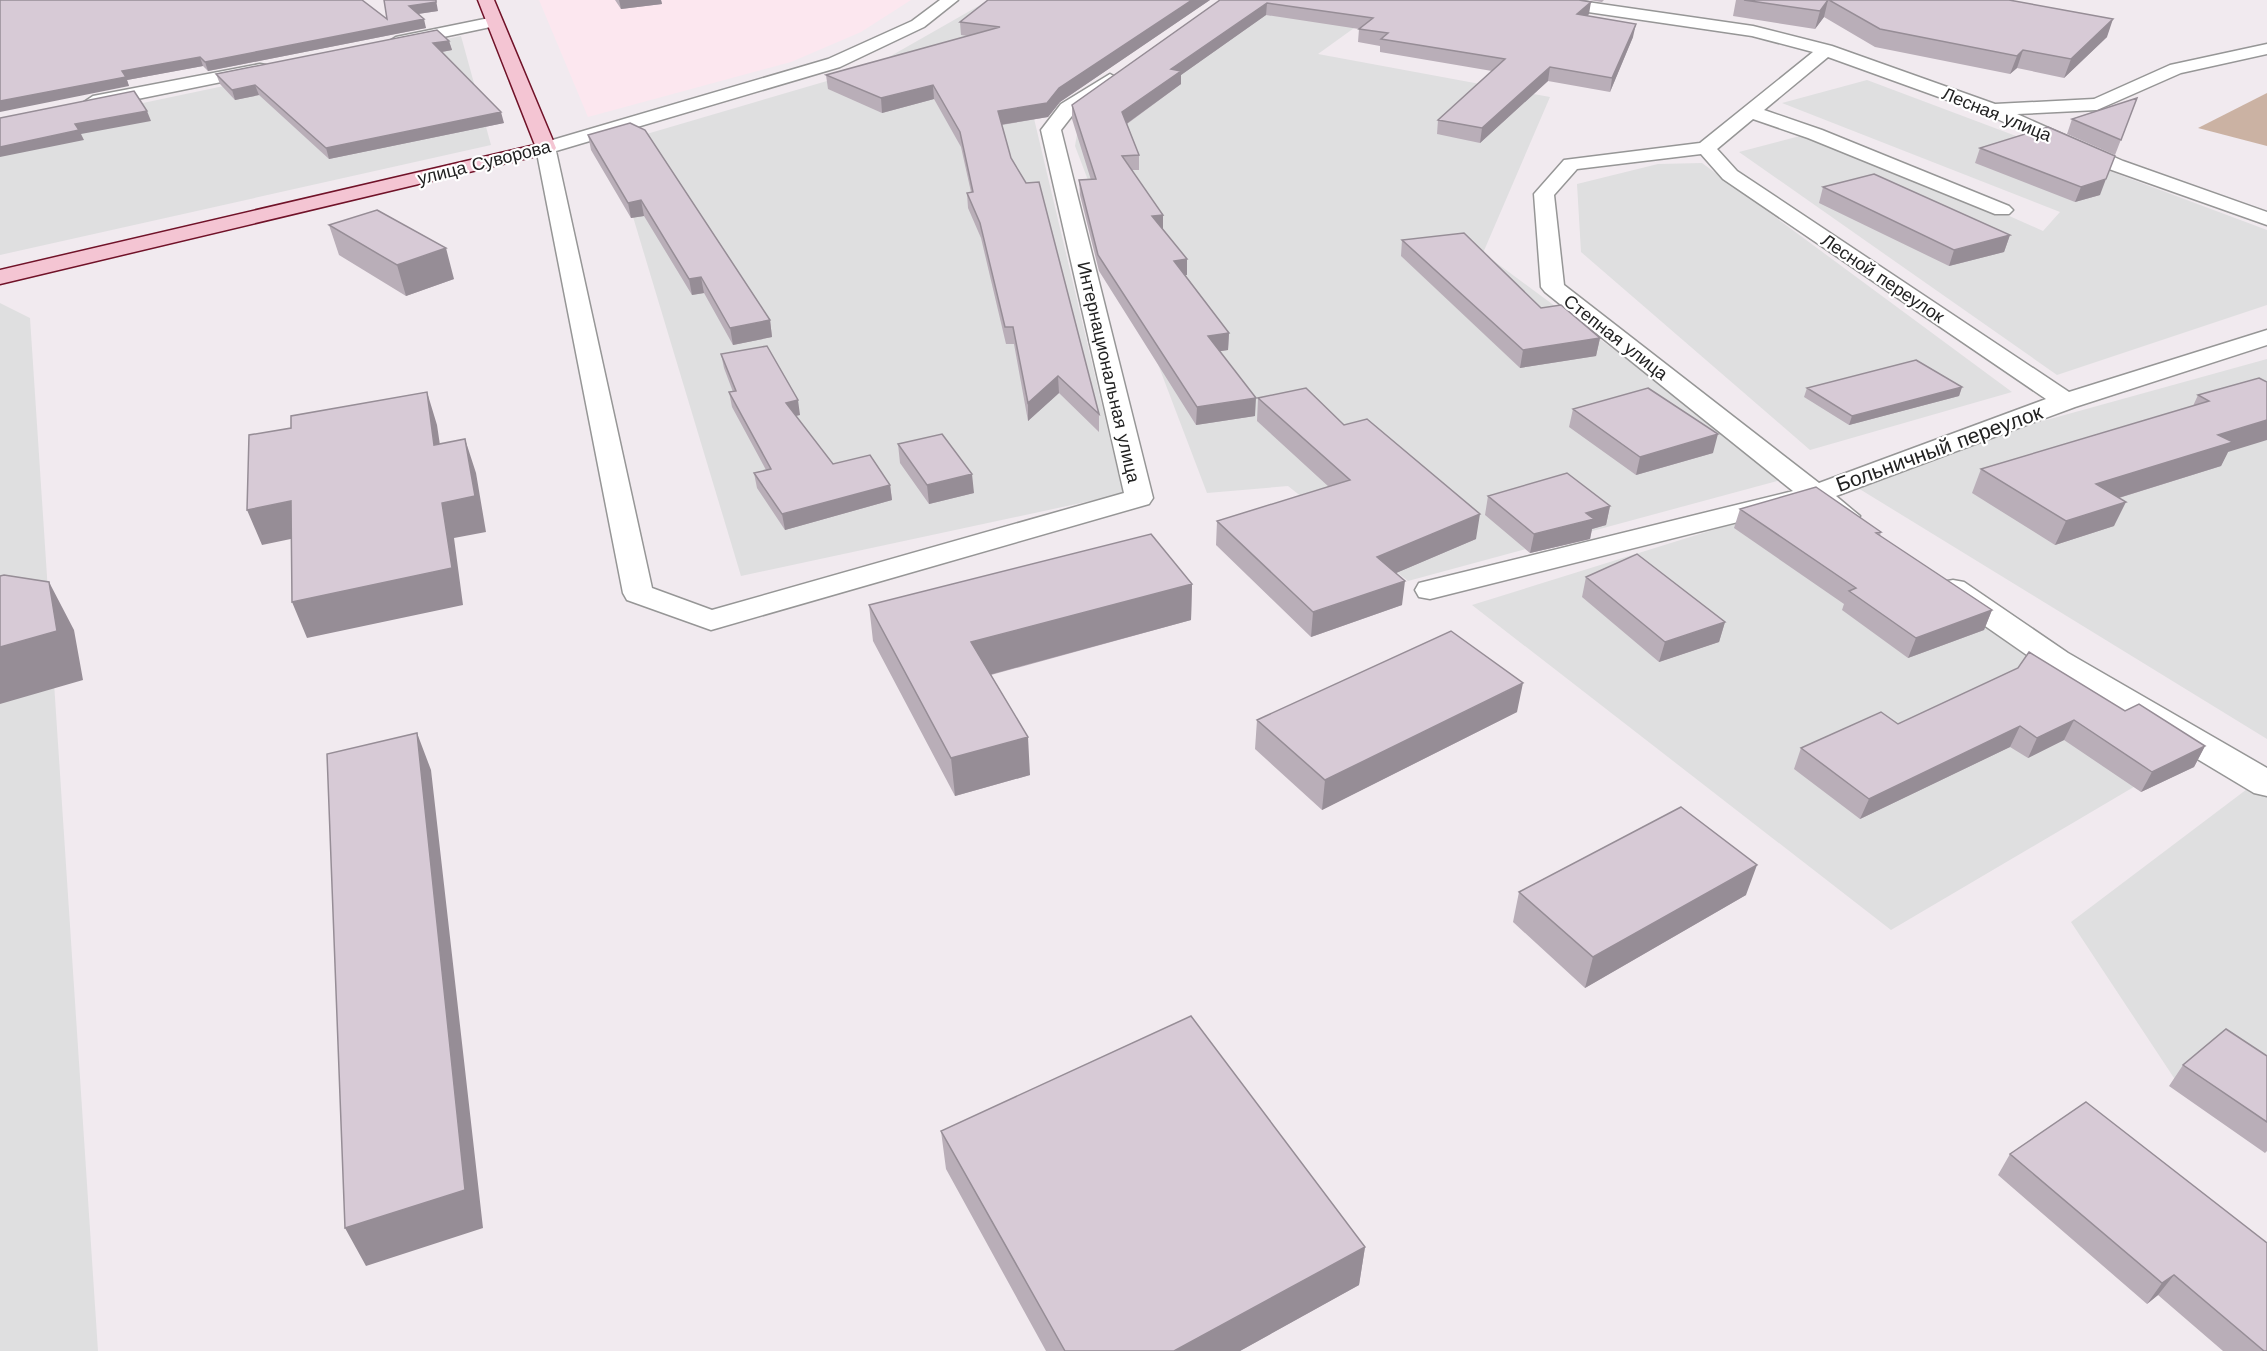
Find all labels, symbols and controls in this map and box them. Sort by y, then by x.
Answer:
street label: Лесная улица [1939,83,2056,146]
street label: улица Суворова [415,135,554,189]
street label: Лесной переулок [1818,229,1949,327]
street label: Интернациональная улица [1073,259,1145,486]
street label: Степная улица [1560,290,1673,385]
street label: Больничный переулок [1832,399,2046,497]

